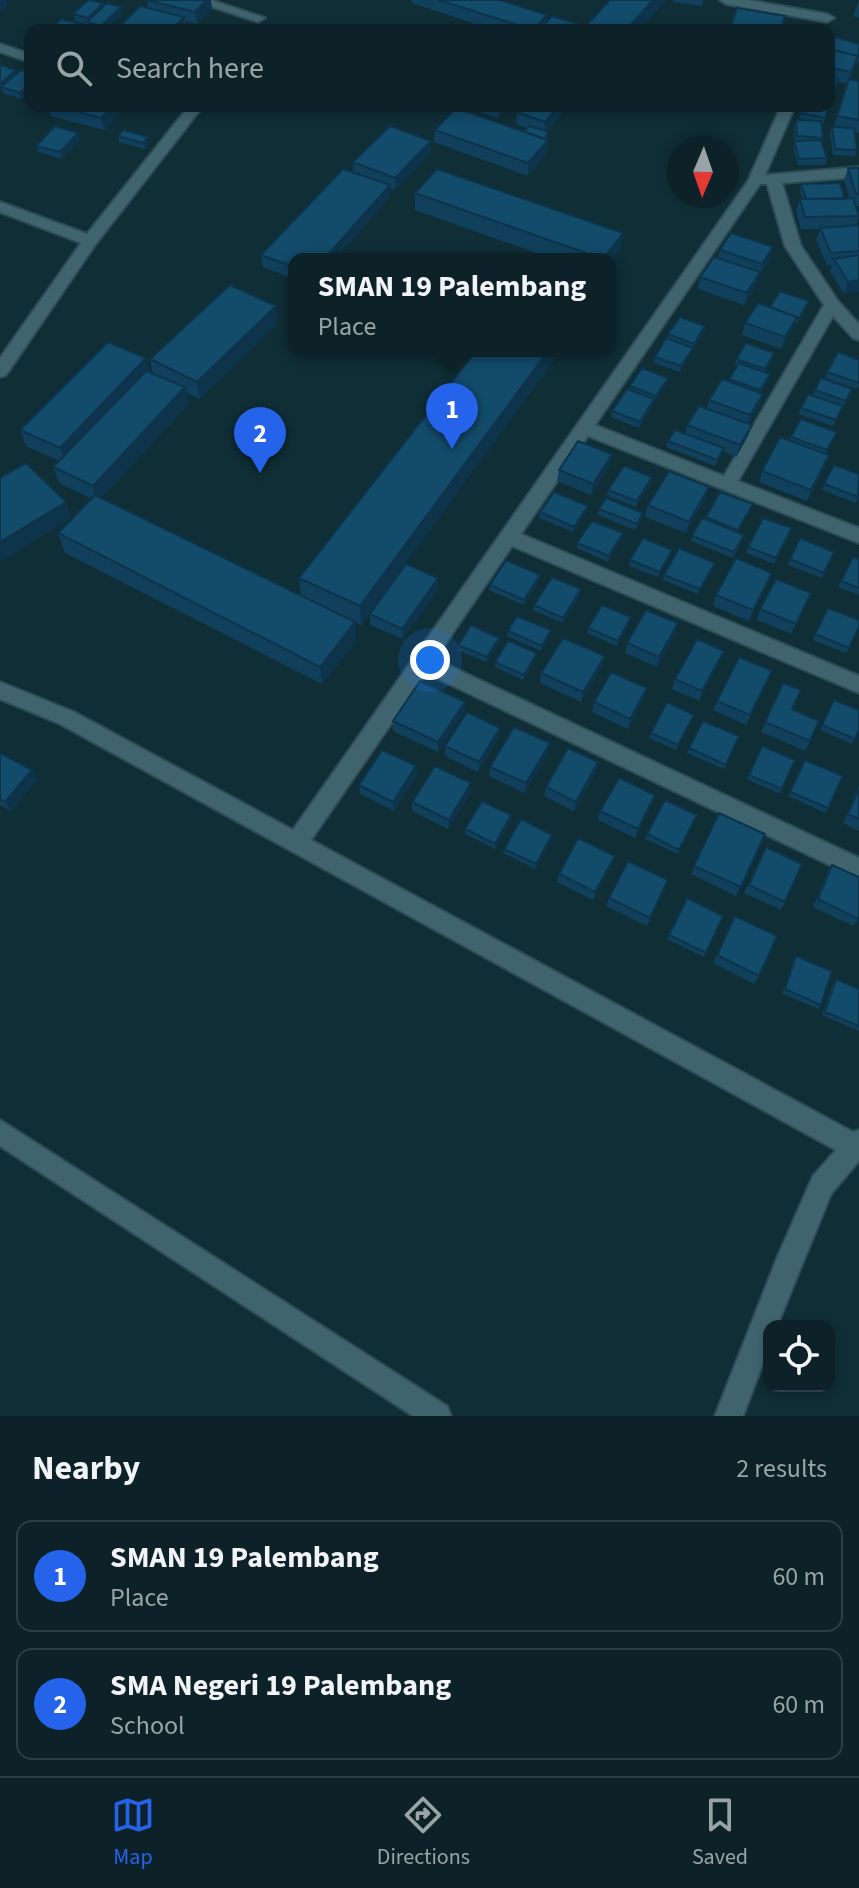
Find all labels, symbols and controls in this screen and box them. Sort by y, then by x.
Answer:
search box [24,24,835,112]
icon: search [52,46,96,90]
text: Search here [116,47,264,90]
north arrow [667,136,739,208]
popup [288,253,616,357]
text: SMAN 19 Palembang [318,265,586,308]
text: Place [318,308,376,345]
pin: 1 [426,383,478,449]
pin: 2 [234,407,286,473]
your location [410,640,450,680]
map controls [763,1320,835,1392]
button: locate [763,1320,835,1392]
text: Nearby [32,1444,140,1493]
text: 2 results [736,1450,827,1487]
text: SMAN 19 Palembang [110,1536,379,1579]
text: 1 [53,1558,67,1595]
text: 60 m [772,1558,825,1595]
text: Place [110,1579,169,1616]
text: SMA Negeri 19 Palembang [110,1664,451,1707]
text: 2 [53,1686,67,1723]
text: 60 m [772,1686,825,1723]
text: School [110,1707,185,1744]
tab: Map [111,1793,155,1873]
tab: Directions [377,1793,470,1873]
tab: Saved [692,1793,748,1873]

